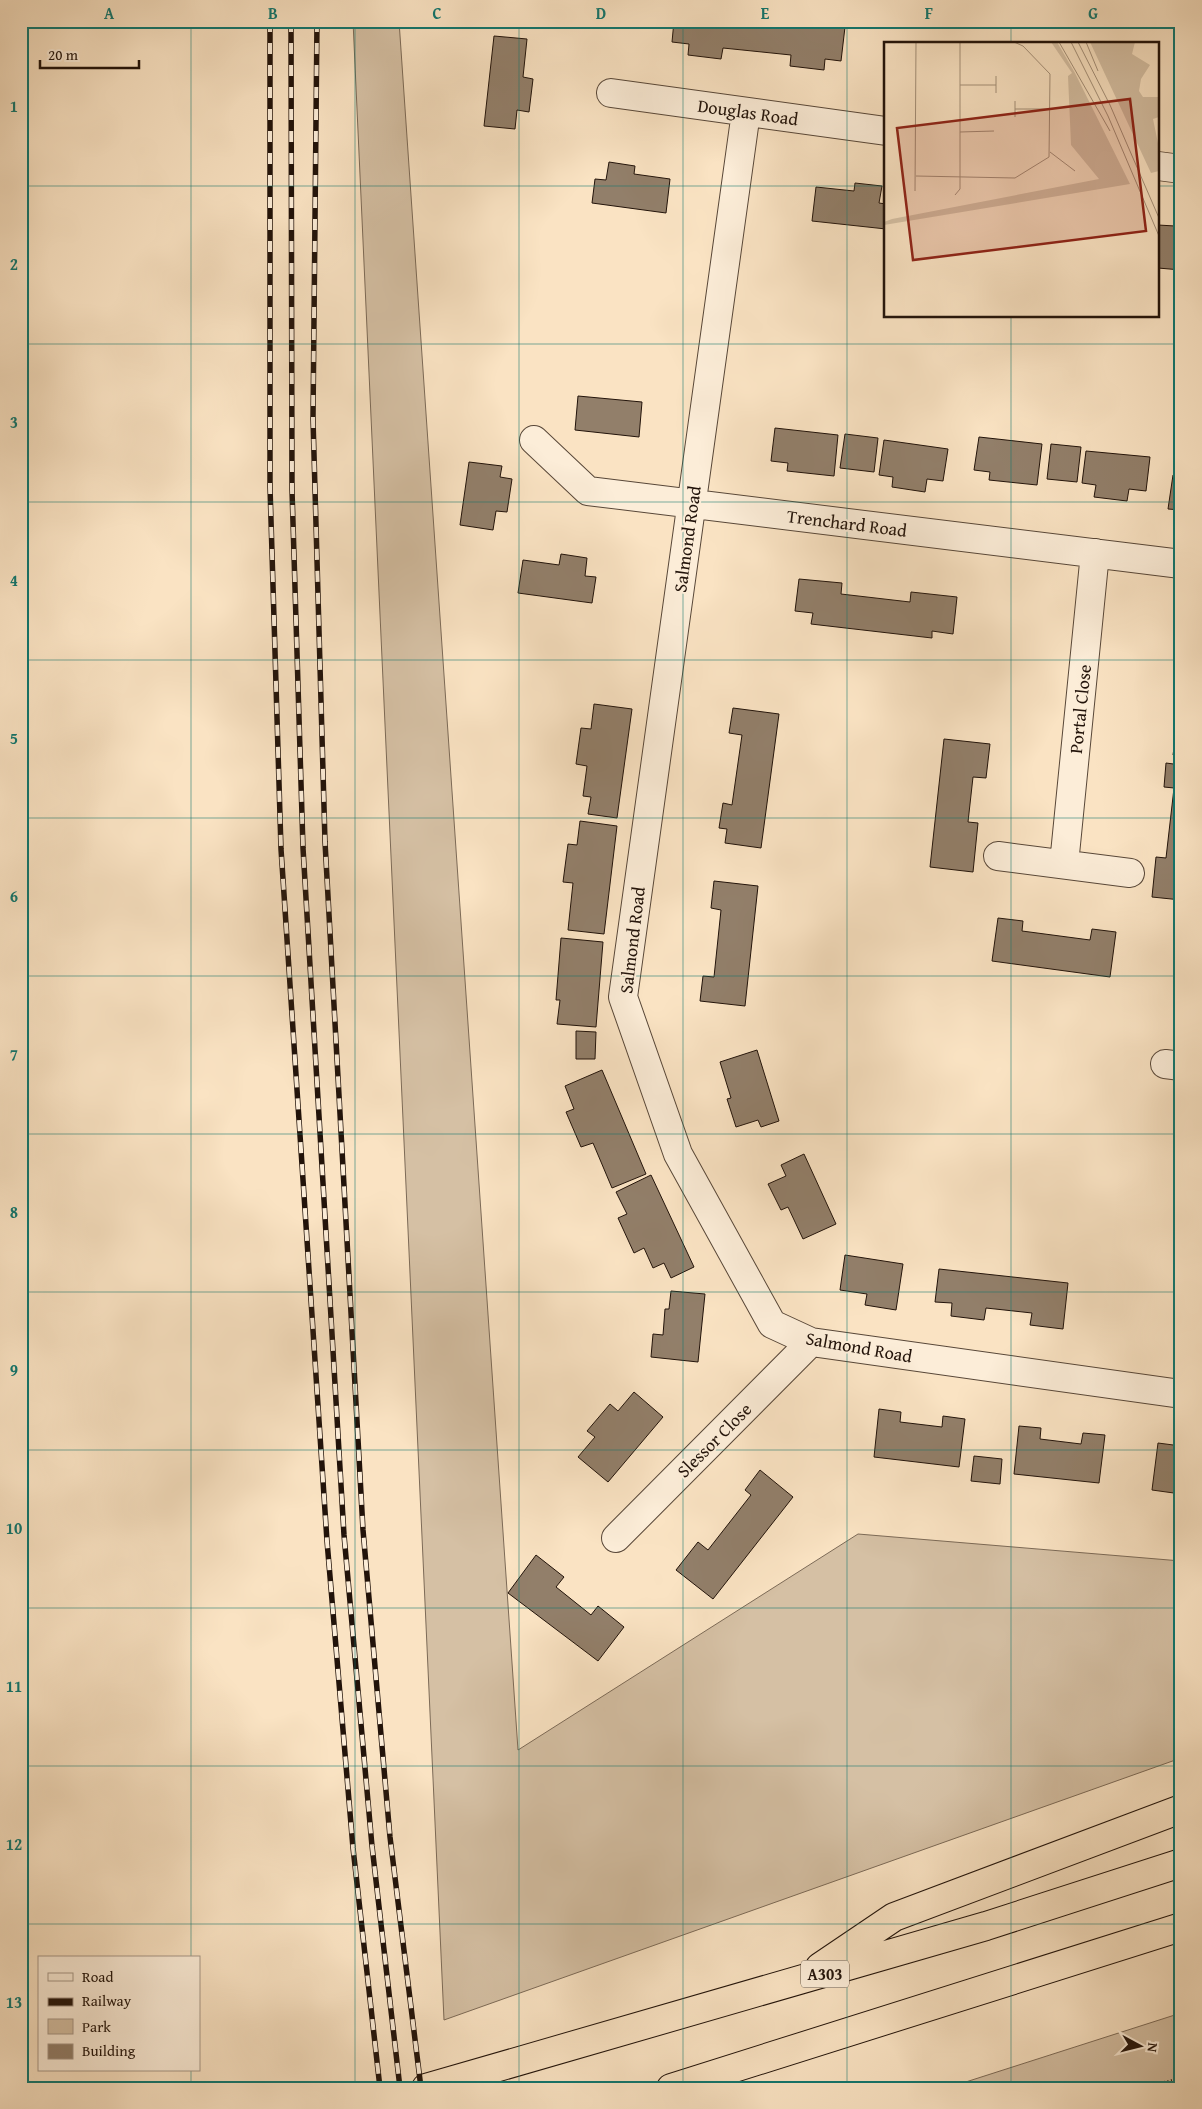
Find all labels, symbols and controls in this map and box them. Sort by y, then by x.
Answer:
text: A [104,1,115,25]
text: B [268,1,278,25]
text: C [432,1,442,25]
text: D [596,1,606,25]
text: E [761,1,770,25]
text: F [925,1,933,25]
text: G [1088,1,1098,25]
scale bar [40,38,139,70]
inset map [884,42,1160,318]
text: 20 m [48,44,79,65]
street label: Douglas Road [696,92,800,132]
text: 1 [10,94,18,118]
text: 2 [10,252,18,276]
text: 3 [10,410,18,434]
street label: Salmond Road [666,483,708,594]
street label: Trenchard Road [786,502,909,544]
text: 4 [10,568,18,592]
street label: Portal Close [1062,663,1098,755]
text: 5 [10,726,18,750]
text: 6 [10,884,18,908]
street label: Salmond Road [612,885,652,995]
text: 7 [10,1042,18,1066]
text: 8 [10,1200,18,1224]
street label: Salmond Road [804,1324,915,1370]
text: 9 [10,1358,18,1382]
street label: Slessor Close [670,1396,758,1484]
text: 10 [6,1516,22,1540]
text: 11 [6,1674,22,1698]
text: 12 [6,1832,22,1856]
legend [38,1956,200,2072]
road number: A303 [801,1960,849,1988]
text: Road [82,1966,113,1987]
text: 13 [6,1990,22,2014]
text: Railway [82,1990,132,2011]
text: Park [82,2016,111,2037]
north arrow [1114,2022,1164,2072]
text: Building [82,2040,136,2061]
text: N [1142,2042,1163,2054]

